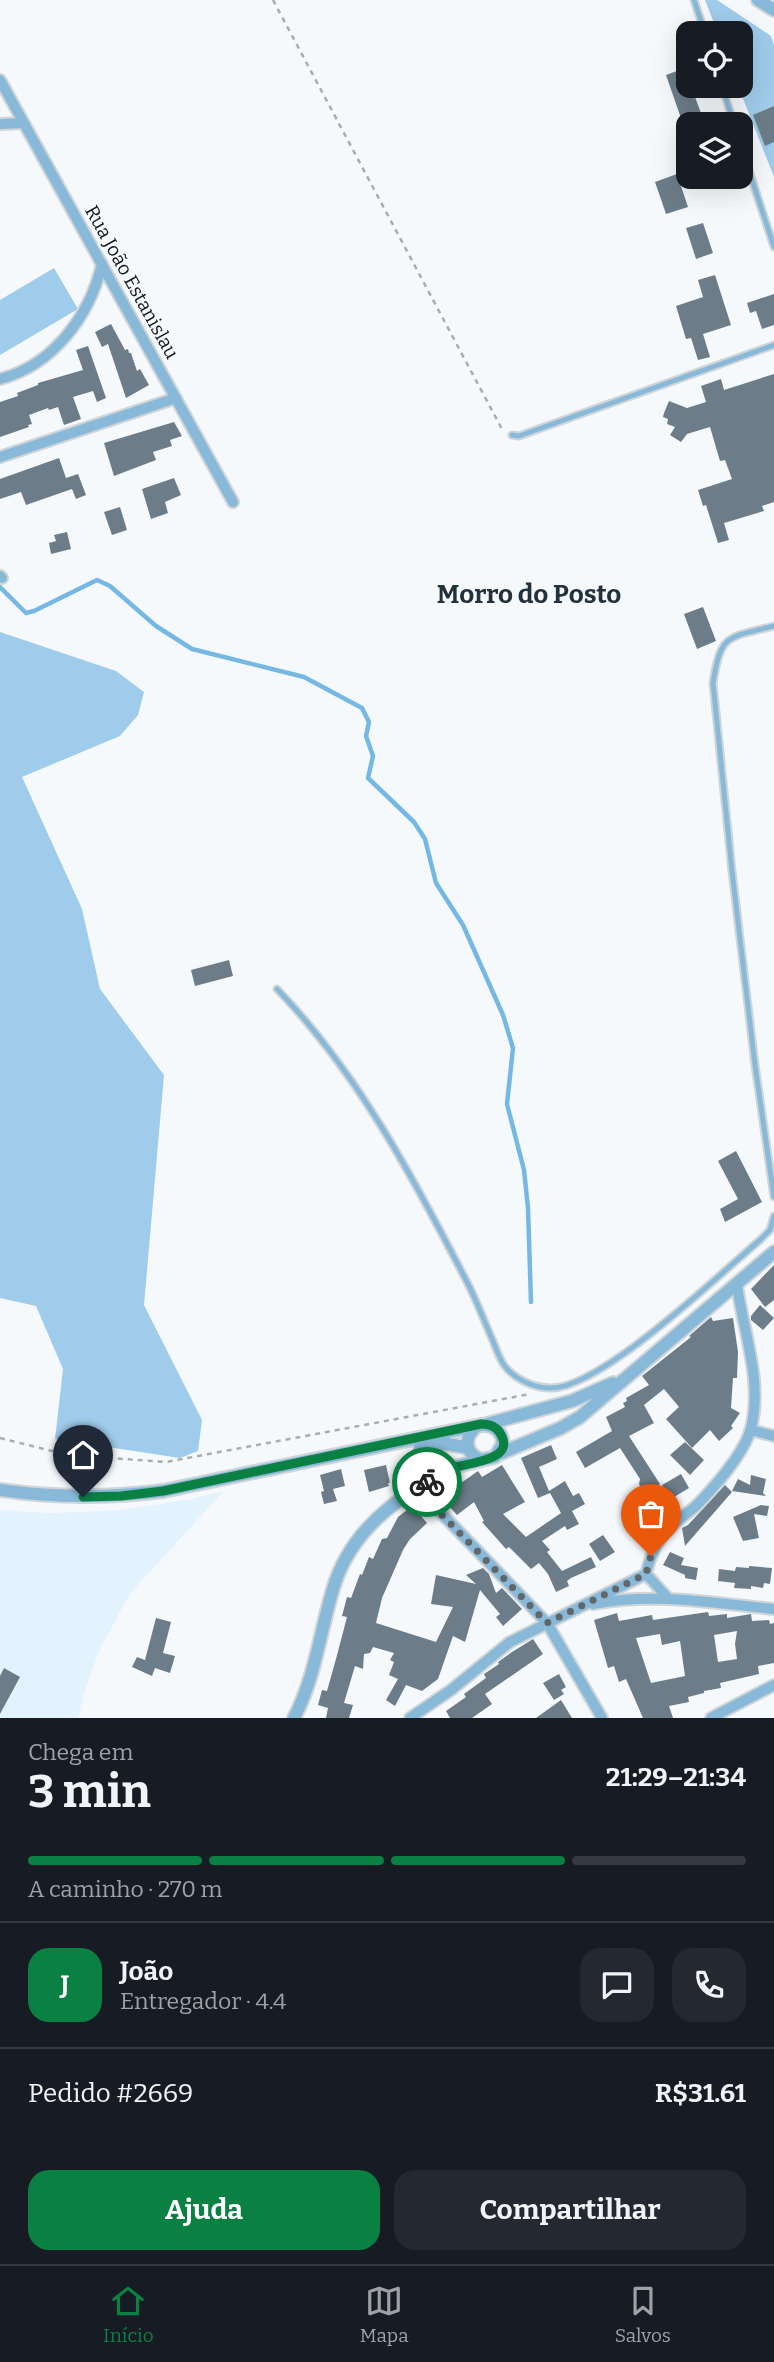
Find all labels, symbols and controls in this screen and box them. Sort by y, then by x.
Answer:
map controls [676,21,753,189]
button: locate [676,21,753,98]
button: layers [676,112,753,189]
street label: Rua João Estanislau [80,201,184,363]
district label: Morro do Posto [437,579,621,610]
pin [53,1425,113,1497]
icon: home [64,1436,102,1474]
courier [392,1447,462,1517]
icon: bike [408,1463,446,1501]
pin [621,1484,681,1556]
icon: bag [632,1495,670,1533]
text: Chega em [28,1738,133,1766]
text: 21:29–21:34 [606,1762,746,1793]
text: 3 min [28,1764,151,1819]
text: A caminho · 270 m [28,1875,223,1903]
button: chat [580,1948,654,2022]
button: phone [672,1948,746,2022]
text: João [120,1956,173,1987]
text: J [61,1970,69,2001]
text: Entregador · 4.4 [120,1987,286,2015]
text: Pedido #2669 [28,2078,193,2109]
text: R$31.61 [655,2078,746,2109]
button: Ajuda [28,2170,380,2250]
button: Compartilhar [394,2170,746,2250]
tab: Início [103,2282,154,2347]
tab: Mapa [360,2282,409,2347]
tab: Salvos [615,2282,671,2347]

